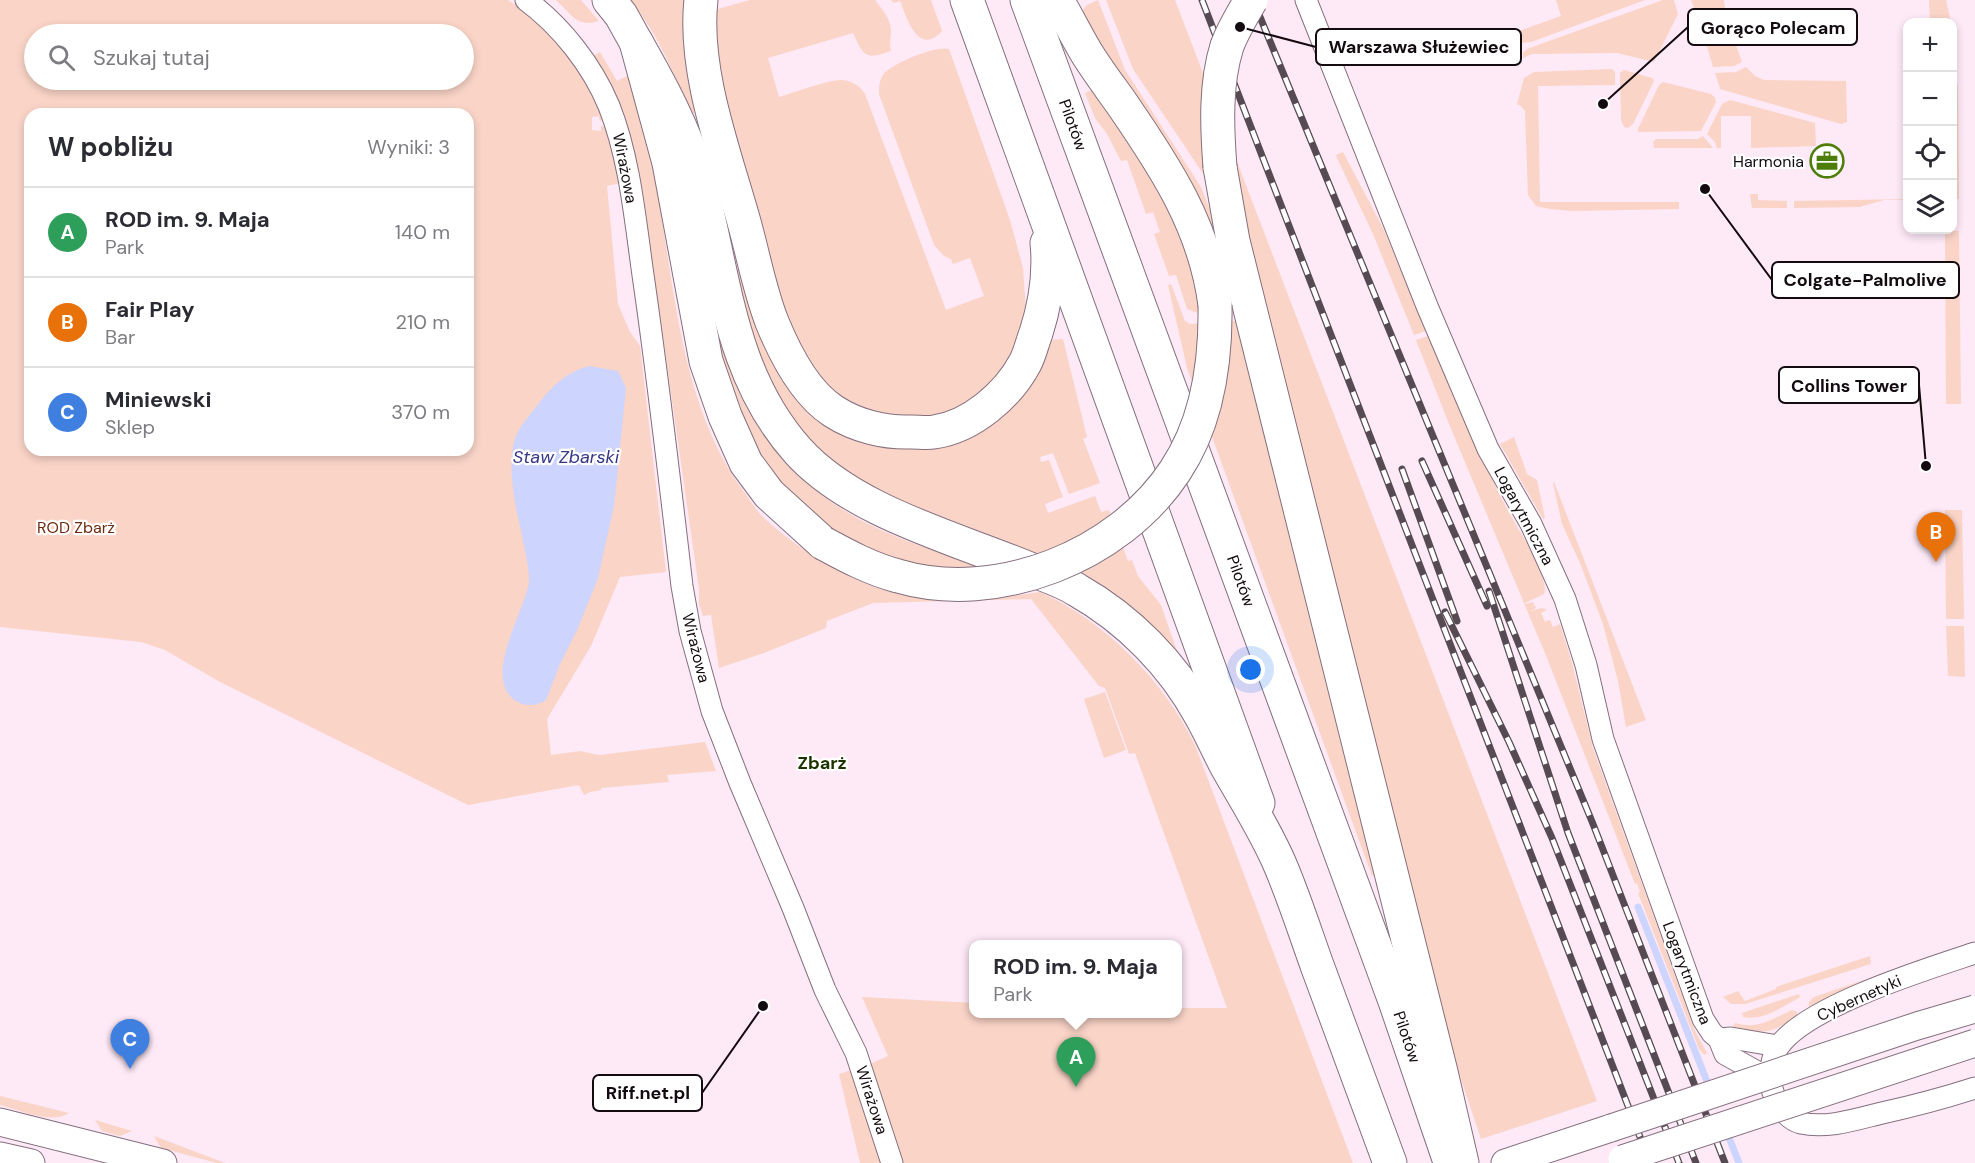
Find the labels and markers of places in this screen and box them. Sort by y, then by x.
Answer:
callout: Gorąco Polecam [1688,9,1857,45]
callout: Warszawa Służewiec [1316,29,1521,65]
office icon: Harmonia [1809,143,1845,179]
place label: Harmonia [1733,151,1804,172]
callout: Colgate-Palmolive [1772,262,1959,298]
callout: Collins Tower [1779,367,1919,403]
pin: B [1916,512,1956,562]
pin: C [110,1020,150,1069]
pin: A [1056,1038,1096,1087]
callout: Riff.net.pl [593,1075,702,1111]

